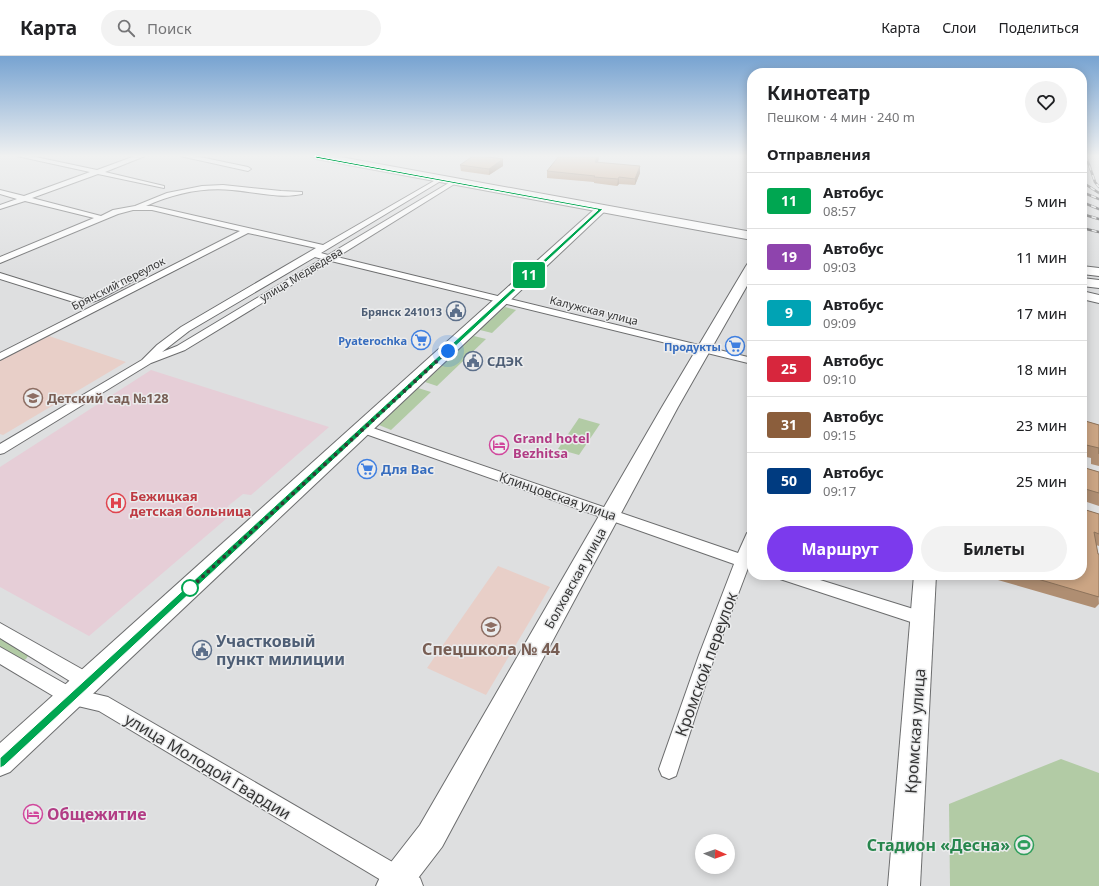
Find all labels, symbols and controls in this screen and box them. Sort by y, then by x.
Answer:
search box [101,10,381,46]
text: Карта [20,15,77,41]
icon: search [115,17,137,39]
text: Поиск [147,18,192,38]
text: Карта [881,18,920,37]
text: Слои [942,18,976,37]
text: Поделиться [998,18,1079,37]
text: Кинотеатр [767,80,870,106]
button: heart [1025,81,1067,123]
text: Пешком · 4 мин · 240 m [767,108,915,126]
text: Отправления [767,144,871,164]
text: Автобус [823,182,884,202]
text: 11 [781,191,797,210]
text: 5 мин [1024,191,1067,211]
text: 08:57 [823,202,856,220]
text: Автобус [823,238,884,258]
street label: улица Медведева [257,243,345,305]
text: 19 [781,247,797,266]
text: 11 мин [1016,247,1067,267]
street label: Брянский переулок [69,253,168,313]
text: 09:03 [823,258,856,276]
line badge: 11 [511,262,547,288]
text: 11 [521,265,537,284]
street label: Калужская улица [548,292,640,328]
text: Автобус [823,294,884,314]
public building icon: Брянск 241013 [445,300,467,322]
text: 9 [785,303,793,322]
text: 17 мин [1016,303,1067,323]
place label: Брянск 241013 [361,304,442,319]
text: 09:09 [823,314,856,332]
supermarket icon: Pyaterochka [410,329,432,351]
place label: Pyaterochka [338,333,407,348]
supermarket icon: Продукты [724,335,746,357]
place label: Продукты [664,339,721,354]
your location [438,341,458,361]
public building icon: СДЭК [462,350,484,372]
text: Автобус [823,350,884,370]
place label: СДЭК [487,352,523,370]
text: 25 [781,359,797,378]
text: 18 мин [1016,359,1067,379]
text: 09:10 [823,370,856,388]
school or university icon: Детский сад №128 [22,387,44,409]
place label: Детский сад №128 [47,389,169,407]
text: Автобус [823,406,884,426]
text: 31 [781,415,797,434]
text: 23 мин [1016,415,1067,435]
text: 09:15 [823,426,856,444]
place label: Grand hotel Bezhitsa [513,429,590,462]
hotel icon: Grand hotel Bezhitsa [488,434,510,456]
supermarket icon: Для Вас [356,458,378,480]
place label: Для Вас [381,460,434,478]
text: Автобус [823,462,884,482]
street label: Клинцовская улица [497,467,619,525]
text: 50 [781,471,797,490]
text: 25 мин [1016,471,1067,491]
text: 09:17 [823,482,856,500]
place label: Бежицкая детская больница [130,487,251,520]
hospital icon: Бежицкая детская больница [105,492,127,514]
street label: Болховская улица [540,524,610,632]
button: Маршрут [767,526,913,572]
button: Билеты [921,526,1067,572]
unlabelled marker [181,579,199,597]
street label: Кромской переулок [670,588,743,739]
school or university icon: Спецшкола № 44 [480,616,502,638]
place label: Участковый пункт милиции [216,630,345,670]
place label: Спецшкола № 44 [422,638,560,660]
public building icon: Участковый пункт милиции [191,639,213,661]
street label: Кромская улица [900,668,930,794]
street label: улица Молодой Гвардии [121,708,295,824]
hotel icon: Общежитие [22,803,44,825]
place label: Общежитие [47,803,147,825]
north arrow [695,834,735,874]
map controls [695,834,735,874]
place label: Стадион «Десна» [867,834,1010,856]
sports icon: Стадион «Десна» [1013,834,1035,856]

